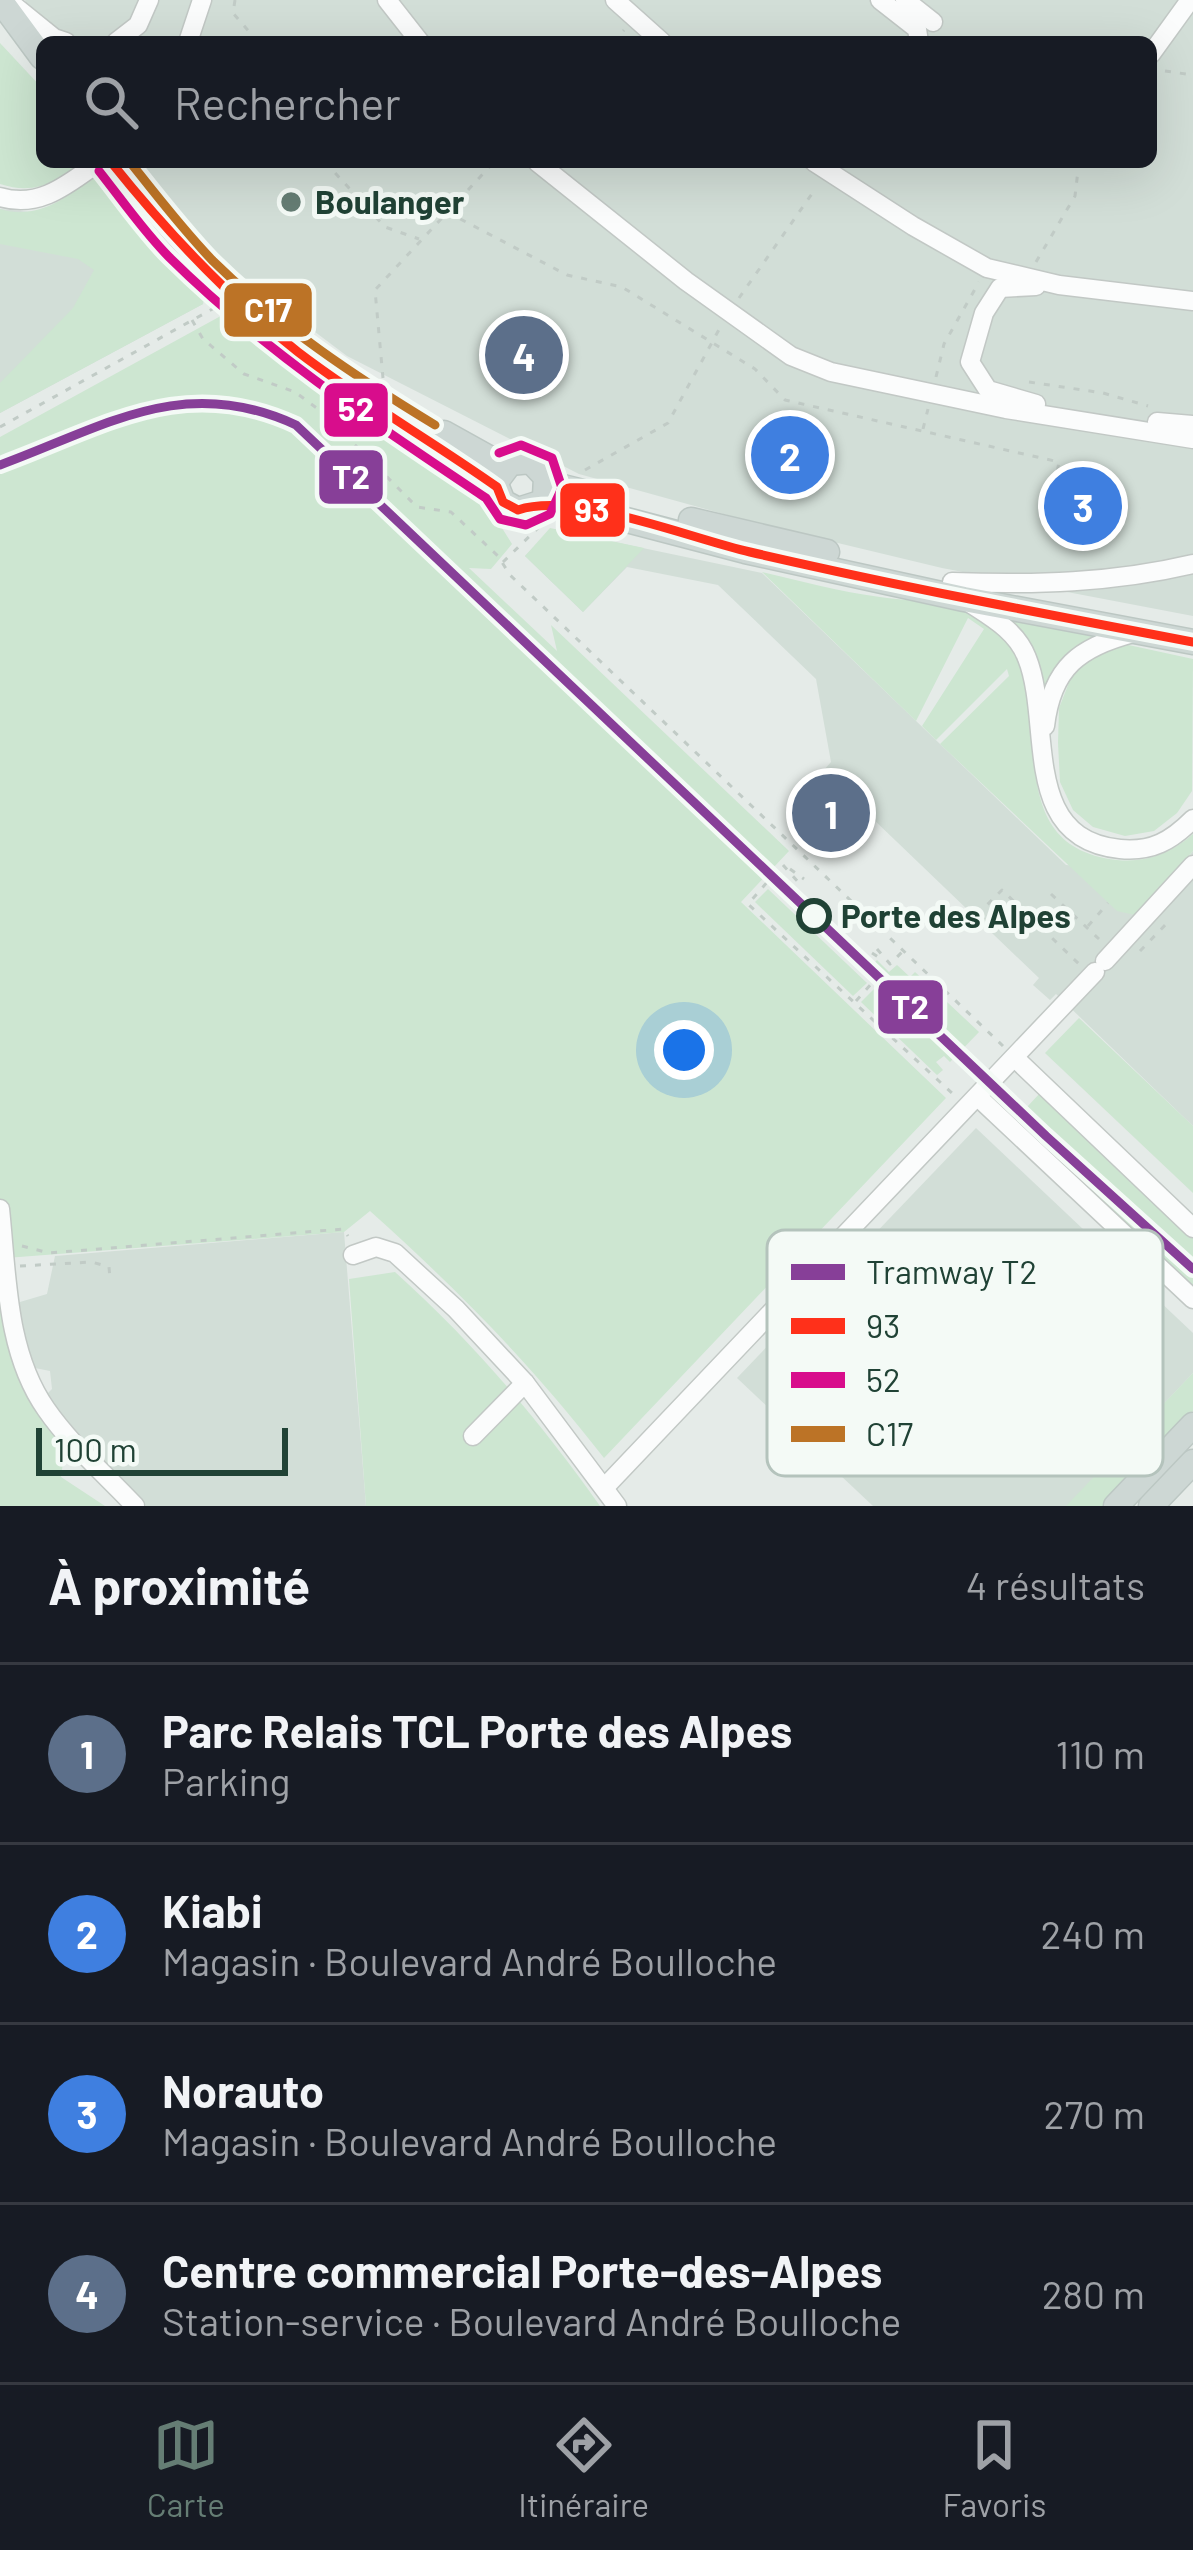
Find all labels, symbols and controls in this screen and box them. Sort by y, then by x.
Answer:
search box [36,36,1157,168]
icon: search [78,69,144,135]
text: Rechercher [174,75,401,129]
place label: Boulanger [315,181,465,221]
marker: Boulanger [278,189,304,215]
line badge: C17 [222,281,314,339]
text: C17 [244,289,292,329]
pin: 4 [485,310,563,400]
line badge: 52 [322,381,390,439]
text: 52 [338,388,374,428]
pin: 2 [751,410,829,500]
line badge: T2 [317,448,385,506]
text: T2 [332,456,370,496]
pin: 3 [1044,461,1122,551]
line badge: 93 [558,481,627,539]
text: 93 [574,489,610,529]
pin: 1 [792,768,870,858]
place label: Porte des Alpes [841,895,1071,935]
marker: Porte des Alpes [798,900,830,932]
line badge: T2 [876,978,945,1036]
text: T2 [891,986,929,1026]
your location [654,1020,714,1080]
legend [767,1230,1163,1476]
text: Tramway T2 [866,1251,1037,1291]
text: 93 [866,1305,900,1345]
text: 52 [866,1359,901,1399]
text: C17 [866,1413,913,1453]
scale bar [36,1422,288,1475]
text: 100 m [54,1429,137,1469]
text: À proximité [48,1554,310,1615]
text: 4 résultats [966,1561,1145,1608]
text: Parc Relais TCL Porte des Alpes [162,1703,792,1757]
text: 1 [80,1730,94,1777]
text: 110 m [1055,1730,1145,1777]
text: Parking [162,1757,290,1804]
text: Kiabi [162,1883,262,1937]
text: 2 [76,1910,98,1957]
text: 240 m [1041,1910,1145,1957]
text: Magasin · Boulevard André Boulloche [162,1937,777,1984]
text: Norauto [162,2063,324,2117]
text: 3 [76,2090,98,2137]
text: 270 m [1044,2090,1145,2137]
text: Magasin · Boulevard André Boulloche [162,2117,777,2164]
text: Centre commercial Porte-des-Alpes [162,2243,882,2297]
text: 4 [75,2270,99,2317]
text: 280 m [1042,2270,1145,2317]
text: Station-service · Boulevard André Boulloche [162,2297,901,2344]
tab: Carte [147,2412,225,2524]
tab: Itinéraire [518,2412,649,2524]
tab: Favoris [943,2412,1046,2524]

